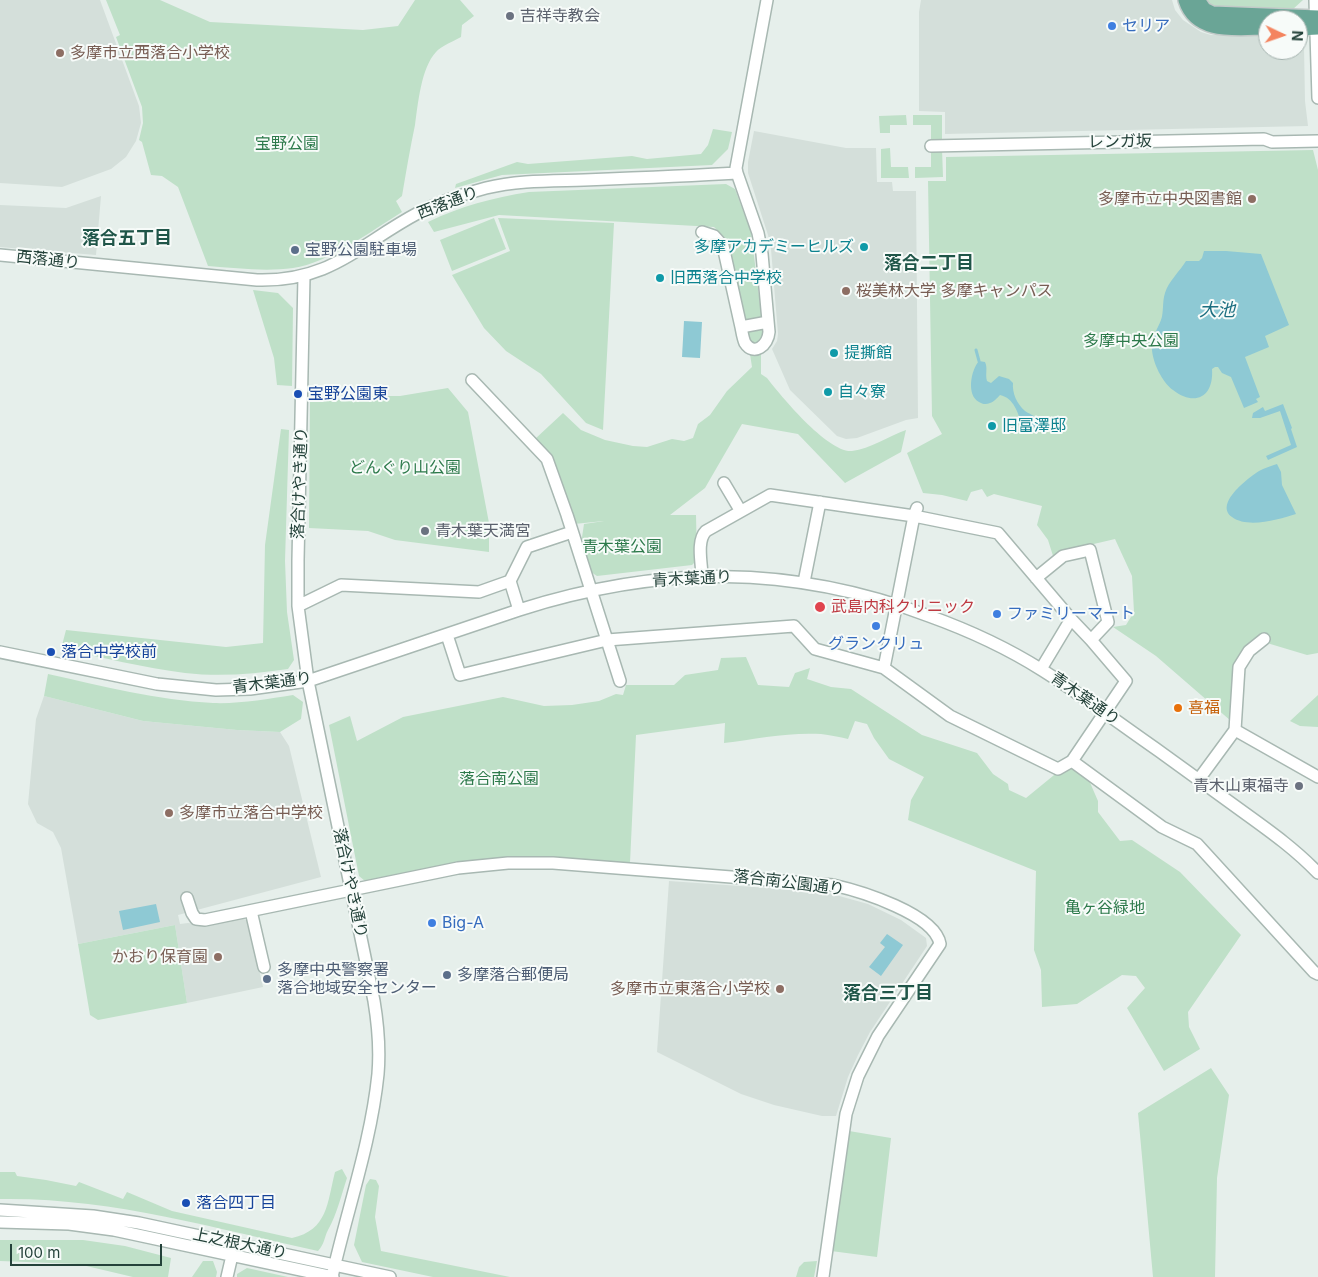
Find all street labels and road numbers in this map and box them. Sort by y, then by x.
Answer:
street label: レンガ坂 [1088,132,1152,152]
street label: 西落通り [415,183,481,223]
street label: 西落通り [15,247,81,273]
street label: 落合けやき通り [288,427,312,539]
street label: 青木葉通り [652,567,732,591]
street label: 青木葉通り [1047,668,1123,730]
street label: 青木葉通り [231,669,313,697]
street label: 落合けやき通り [329,826,371,940]
street label: 落合南公園通り [732,867,846,899]
street label: 上之根大通り [191,1225,289,1263]

